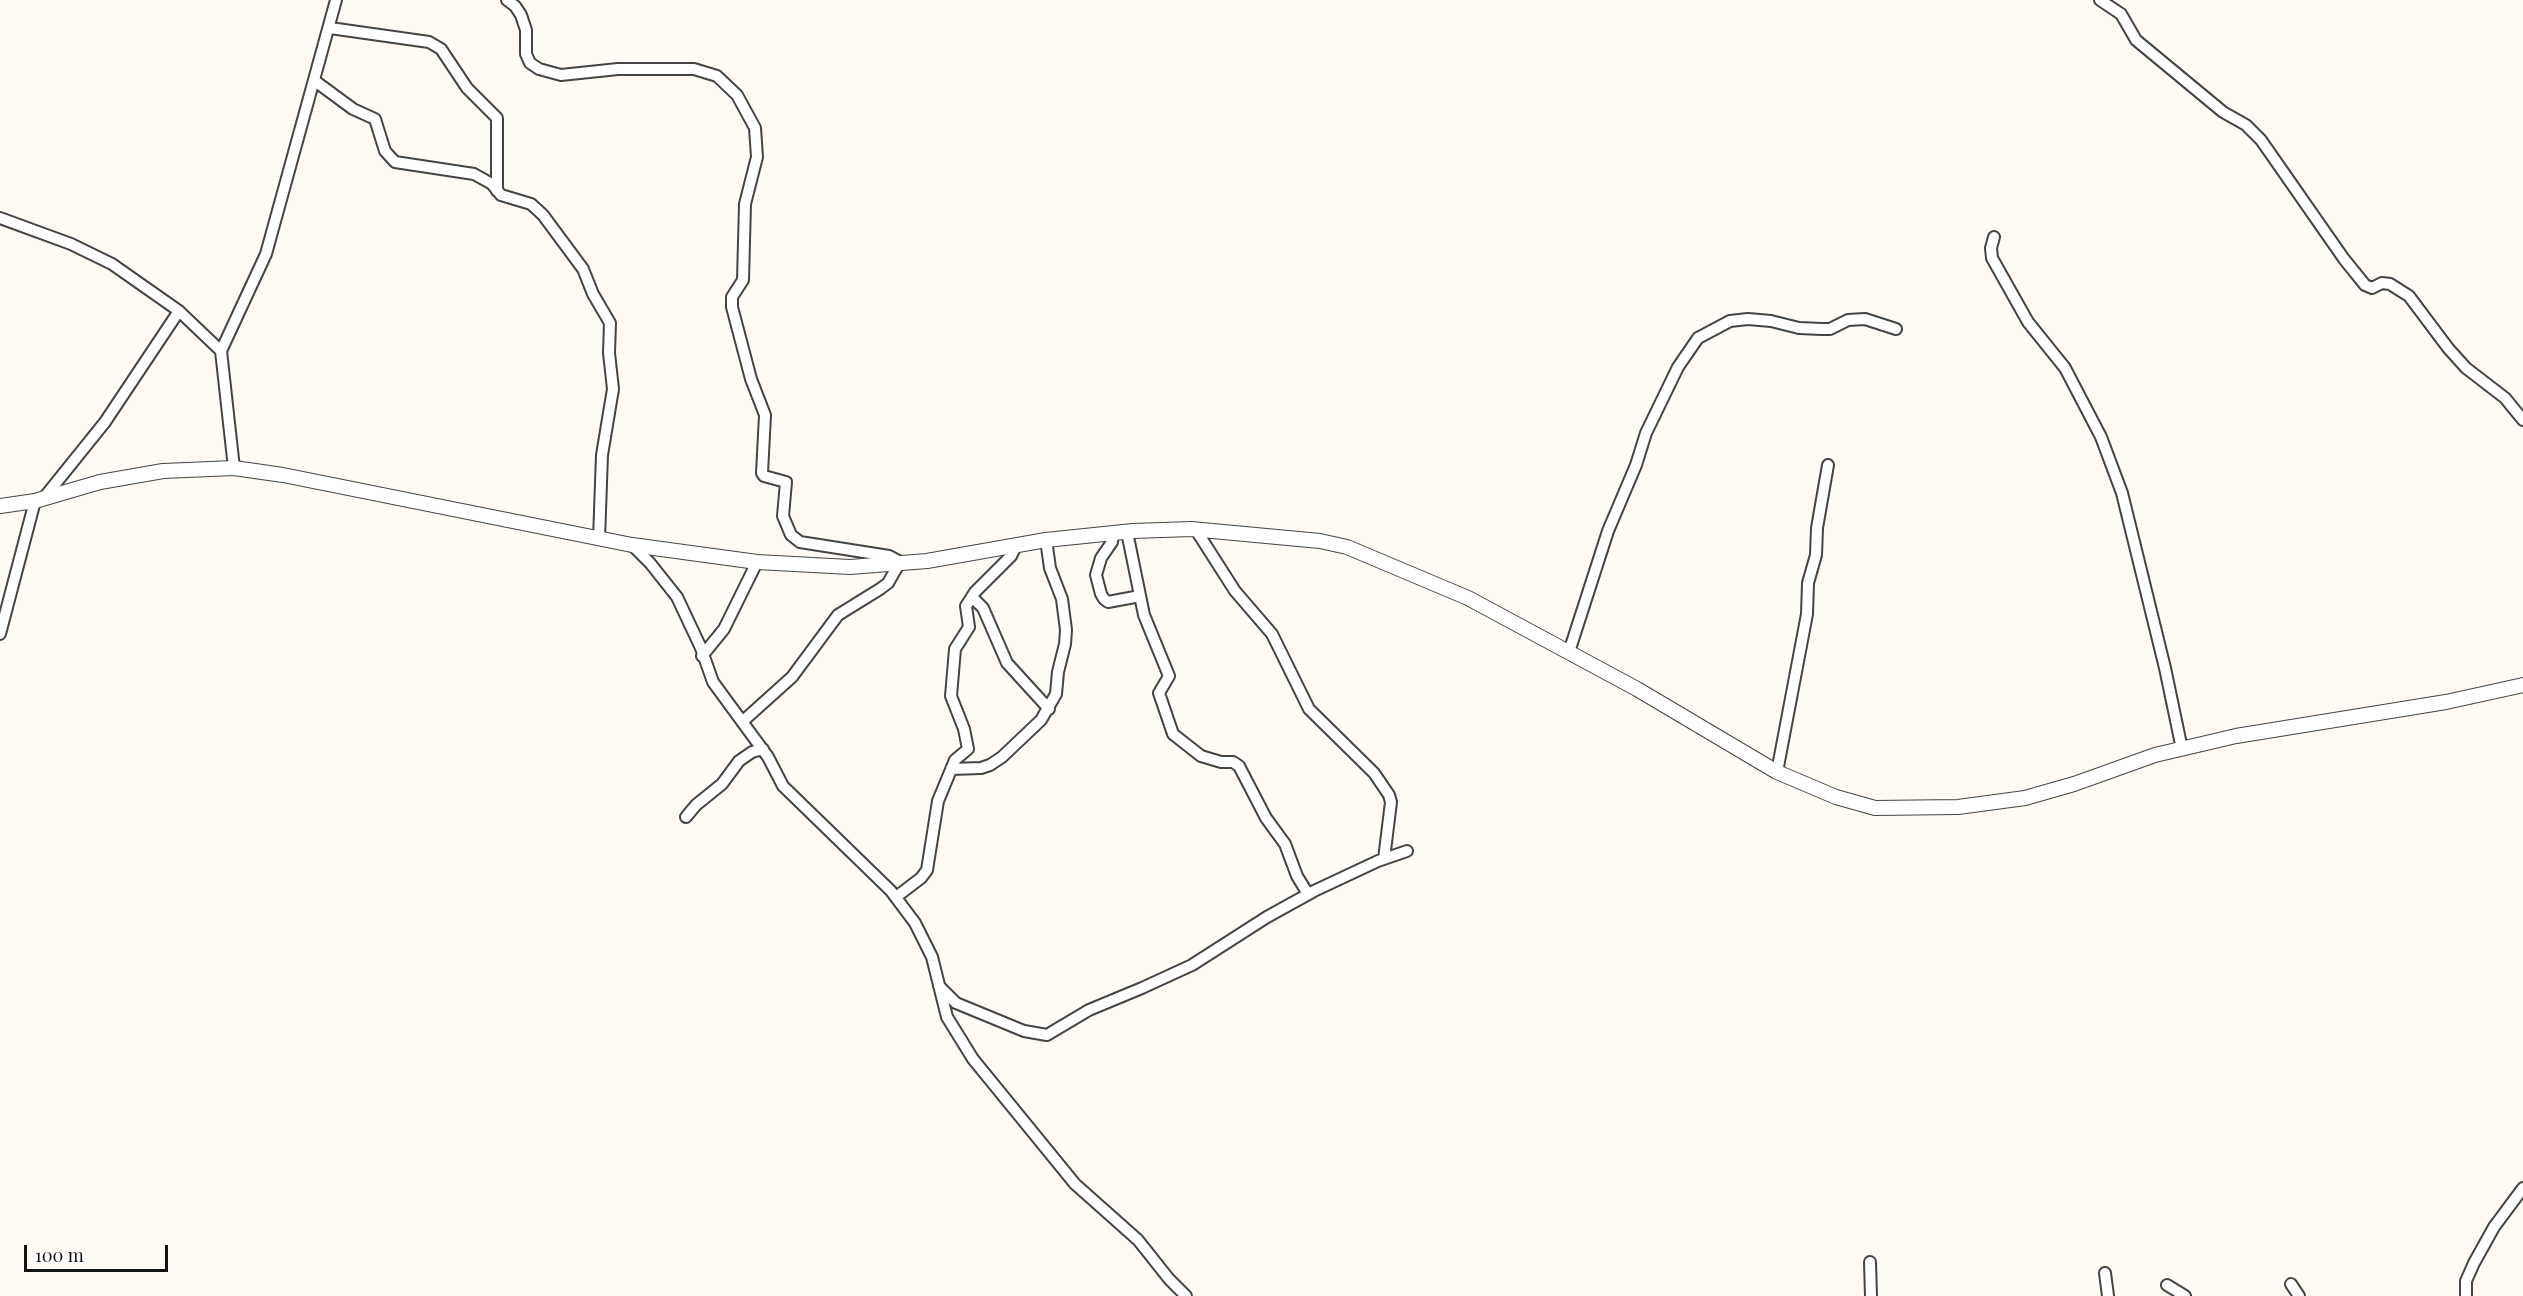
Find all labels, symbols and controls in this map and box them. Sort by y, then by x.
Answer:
scale bar [27,1233,171,1271]
text: 100 m [35,1243,84,1267]

